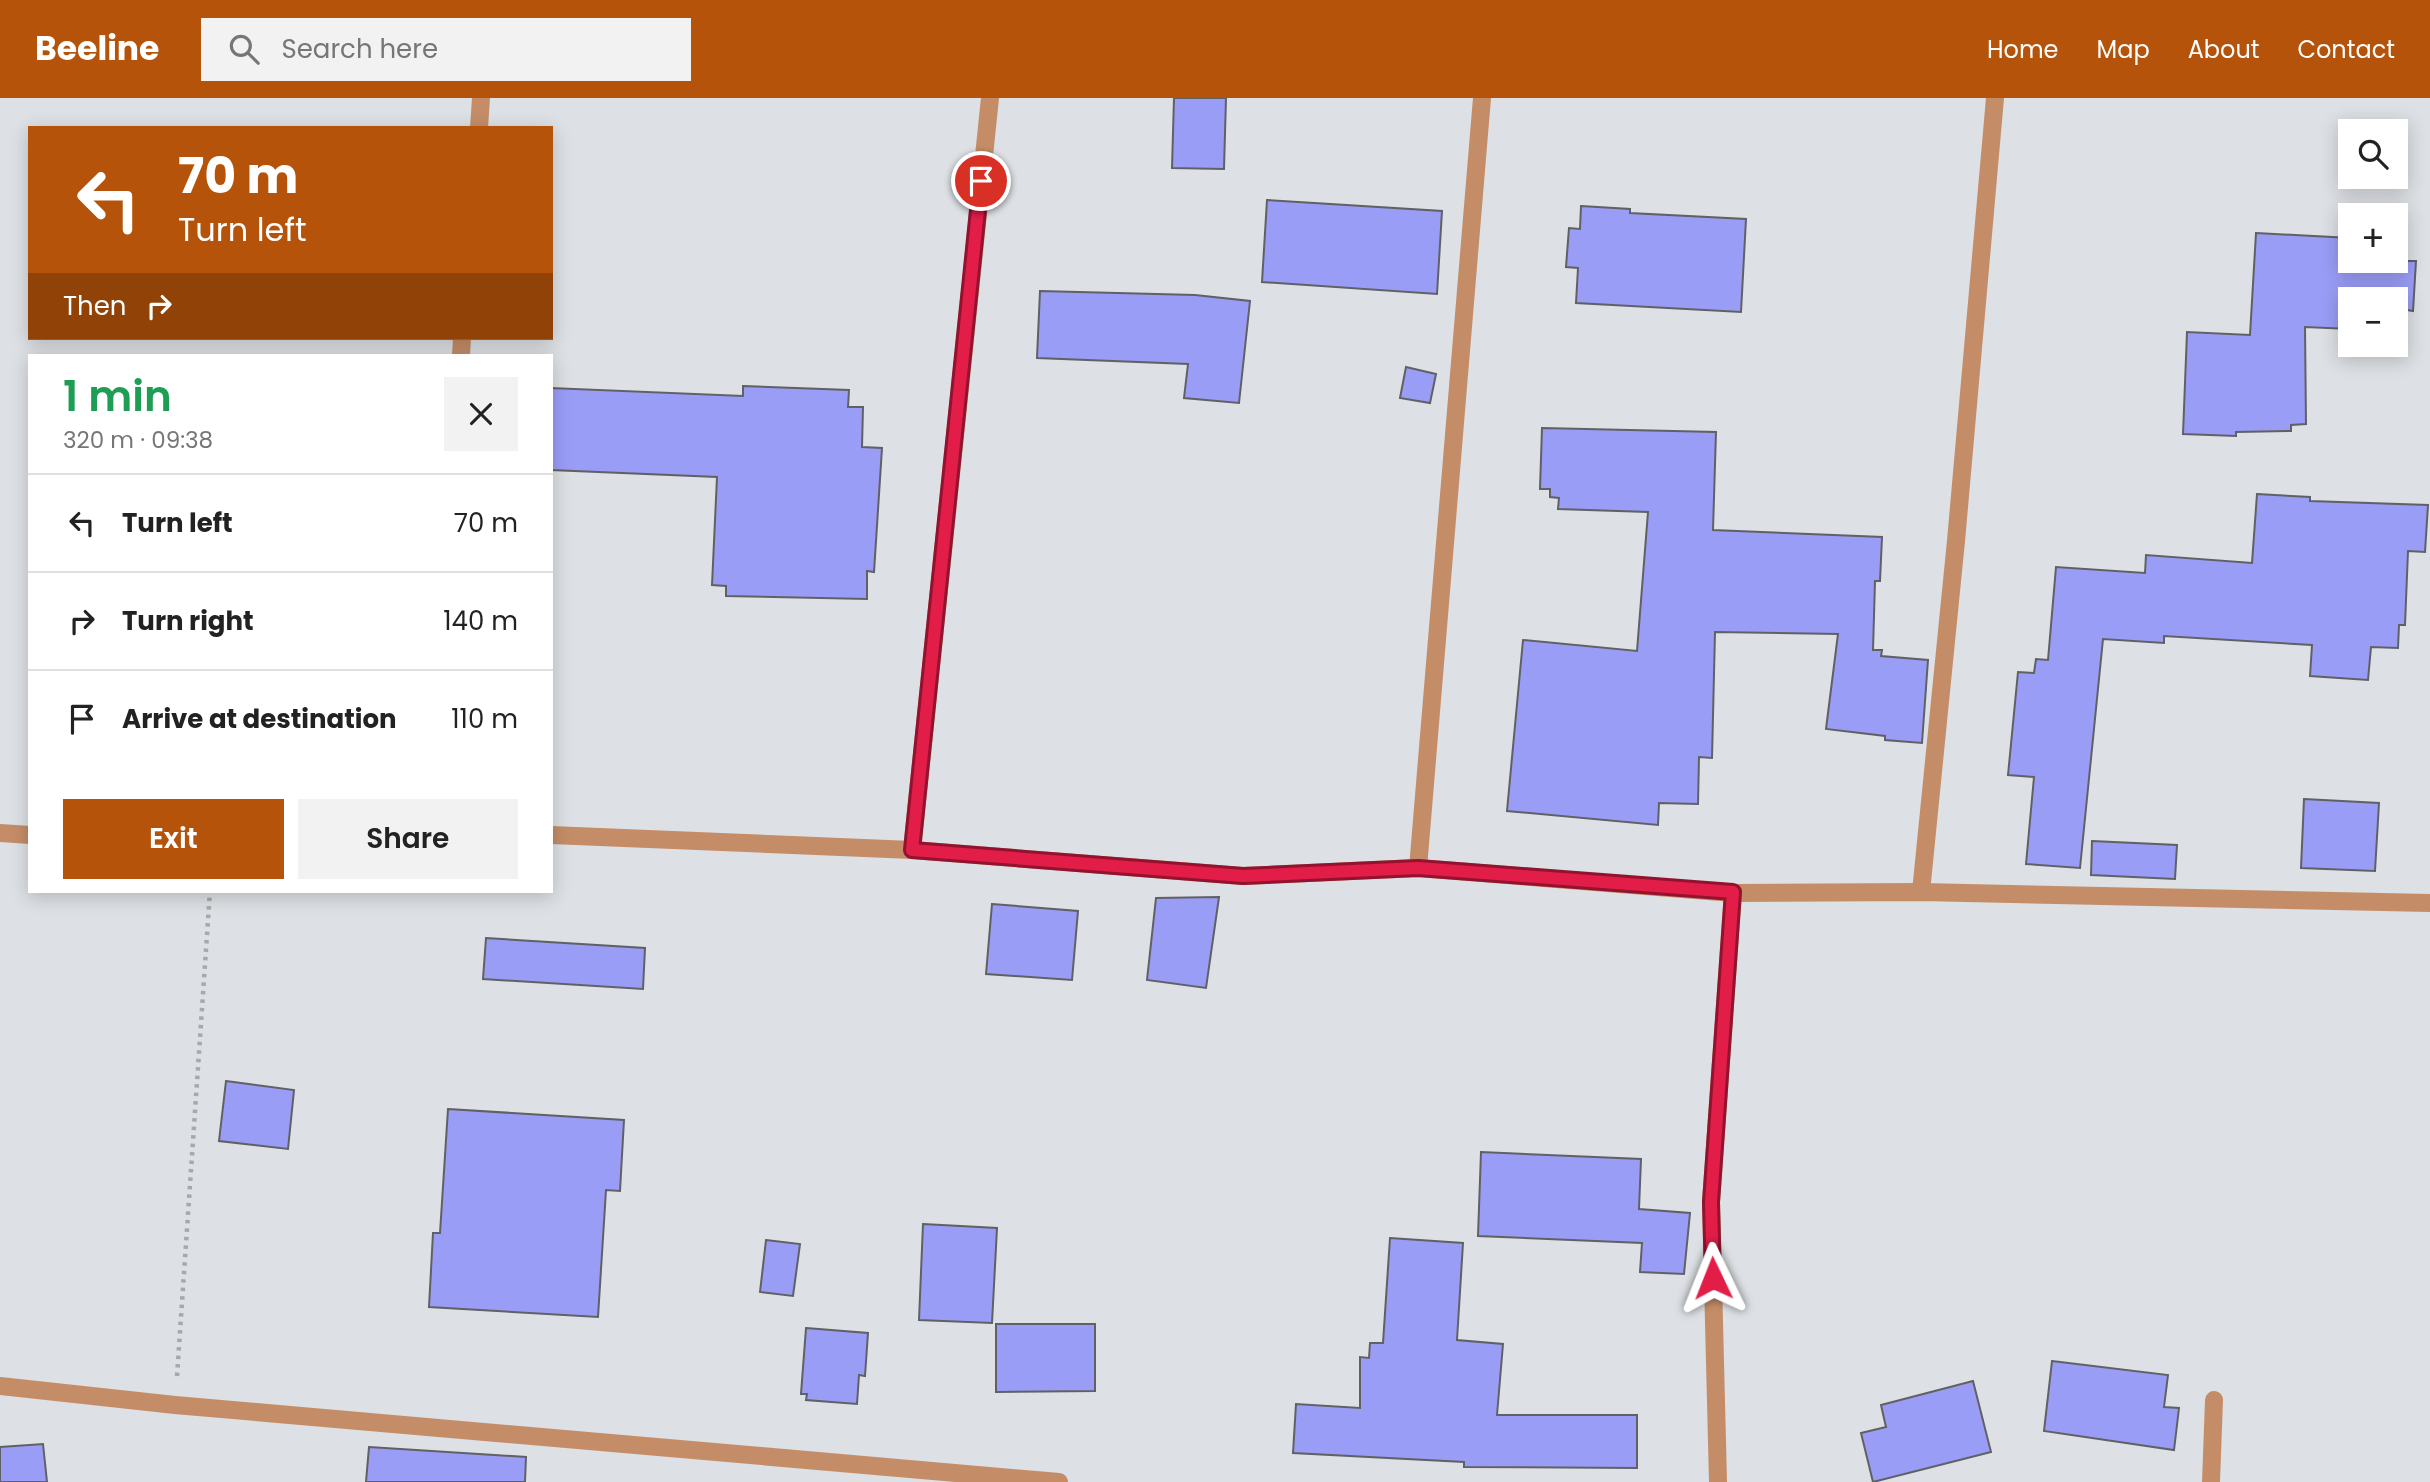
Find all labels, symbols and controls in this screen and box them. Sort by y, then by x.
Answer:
search box [201,18,691,81]
text: Beeline [35,25,159,72]
icon: search [225,30,263,68]
text: Search here [281,31,438,67]
text: Home [1987,33,2059,66]
text: Map [2097,33,2150,66]
text: About [2188,33,2259,66]
text: Contact [2297,33,2395,66]
map controls [2338,119,2408,357]
button: search [2338,119,2408,189]
text: 70 m [178,142,298,210]
pin [951,151,1011,211]
icon: left [63,154,154,245]
icon: arrive [962,162,1000,200]
button: + [2338,203,2408,273]
text: Turn left [178,207,307,252]
icon: right [140,287,178,325]
button: − [2338,287,2408,357]
text: Then [63,288,126,324]
text: 1 min [63,367,172,426]
button: close [444,377,518,451]
text: 320 m · 09:38 [63,424,213,456]
icon: left [63,504,101,542]
text: Turn left [122,505,233,541]
text: 70 m [454,505,518,541]
icon: right [63,602,101,640]
text: Turn right [122,603,254,639]
text: 140 m [443,603,518,639]
icon: arrive [63,700,101,738]
text: Arrive at destination [122,701,397,737]
text: 110 m [451,701,518,737]
button: Exit [63,799,284,879]
button: Share [298,799,518,879]
position arrow [1676,1241,1750,1315]

